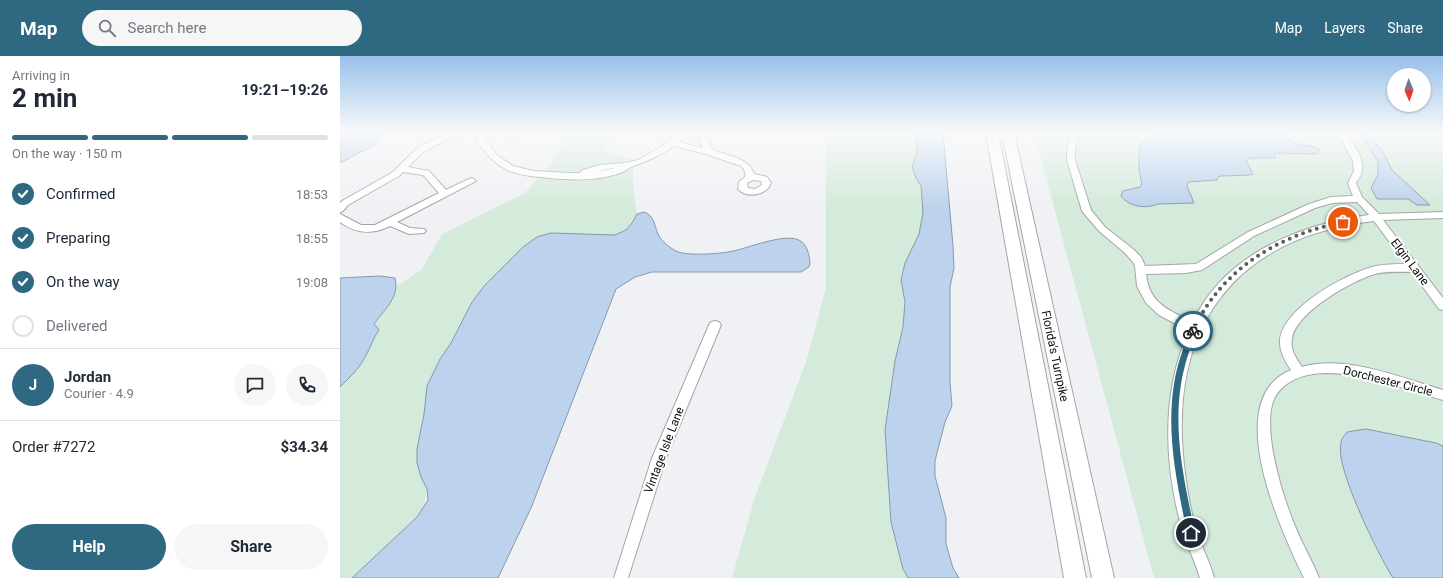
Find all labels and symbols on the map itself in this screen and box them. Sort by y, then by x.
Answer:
north arrow [1387,68,1431,112]
pin [1326,205,1360,239]
street label: Elgin Lane [1388,236,1432,288]
street label: Florida's Turnpike [1039,309,1071,403]
courier [1173,311,1213,351]
street label: Dorchester Circle [1342,363,1434,399]
street label: Vintage Isle Lane [641,405,687,495]
pin [1174,516,1208,550]

